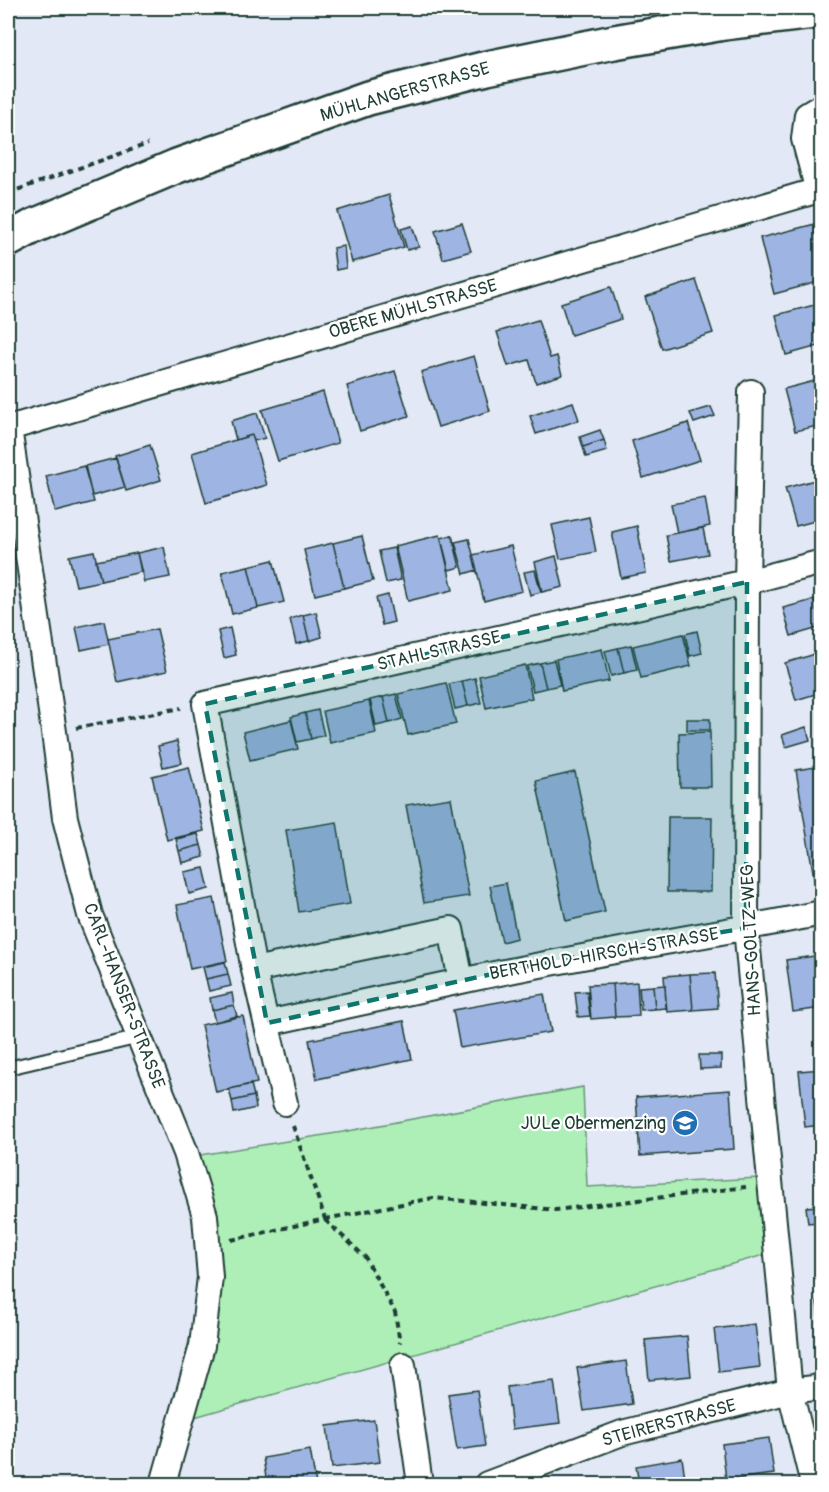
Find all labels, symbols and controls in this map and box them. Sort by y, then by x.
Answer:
street label: MÜHLANGERSTRASSE [318,57,492,127]
street label: OBERE MÜHLSTRASSE [326,274,500,344]
street label: STAHLSTRASSE [375,626,503,676]
street label: HANS-GOLTZ-WEG [736,863,766,1017]
street label: CARL-HANSER-STRASSE [78,900,170,1092]
street label: BERTHOLD-HIRSCH-STRASSE [488,922,720,986]
school or university icon: JULe Obermenzing [670,1108,700,1138]
place label: JULe Obermenzing [521,1112,666,1135]
street label: STEIRERSTRASSE [599,1394,739,1452]

